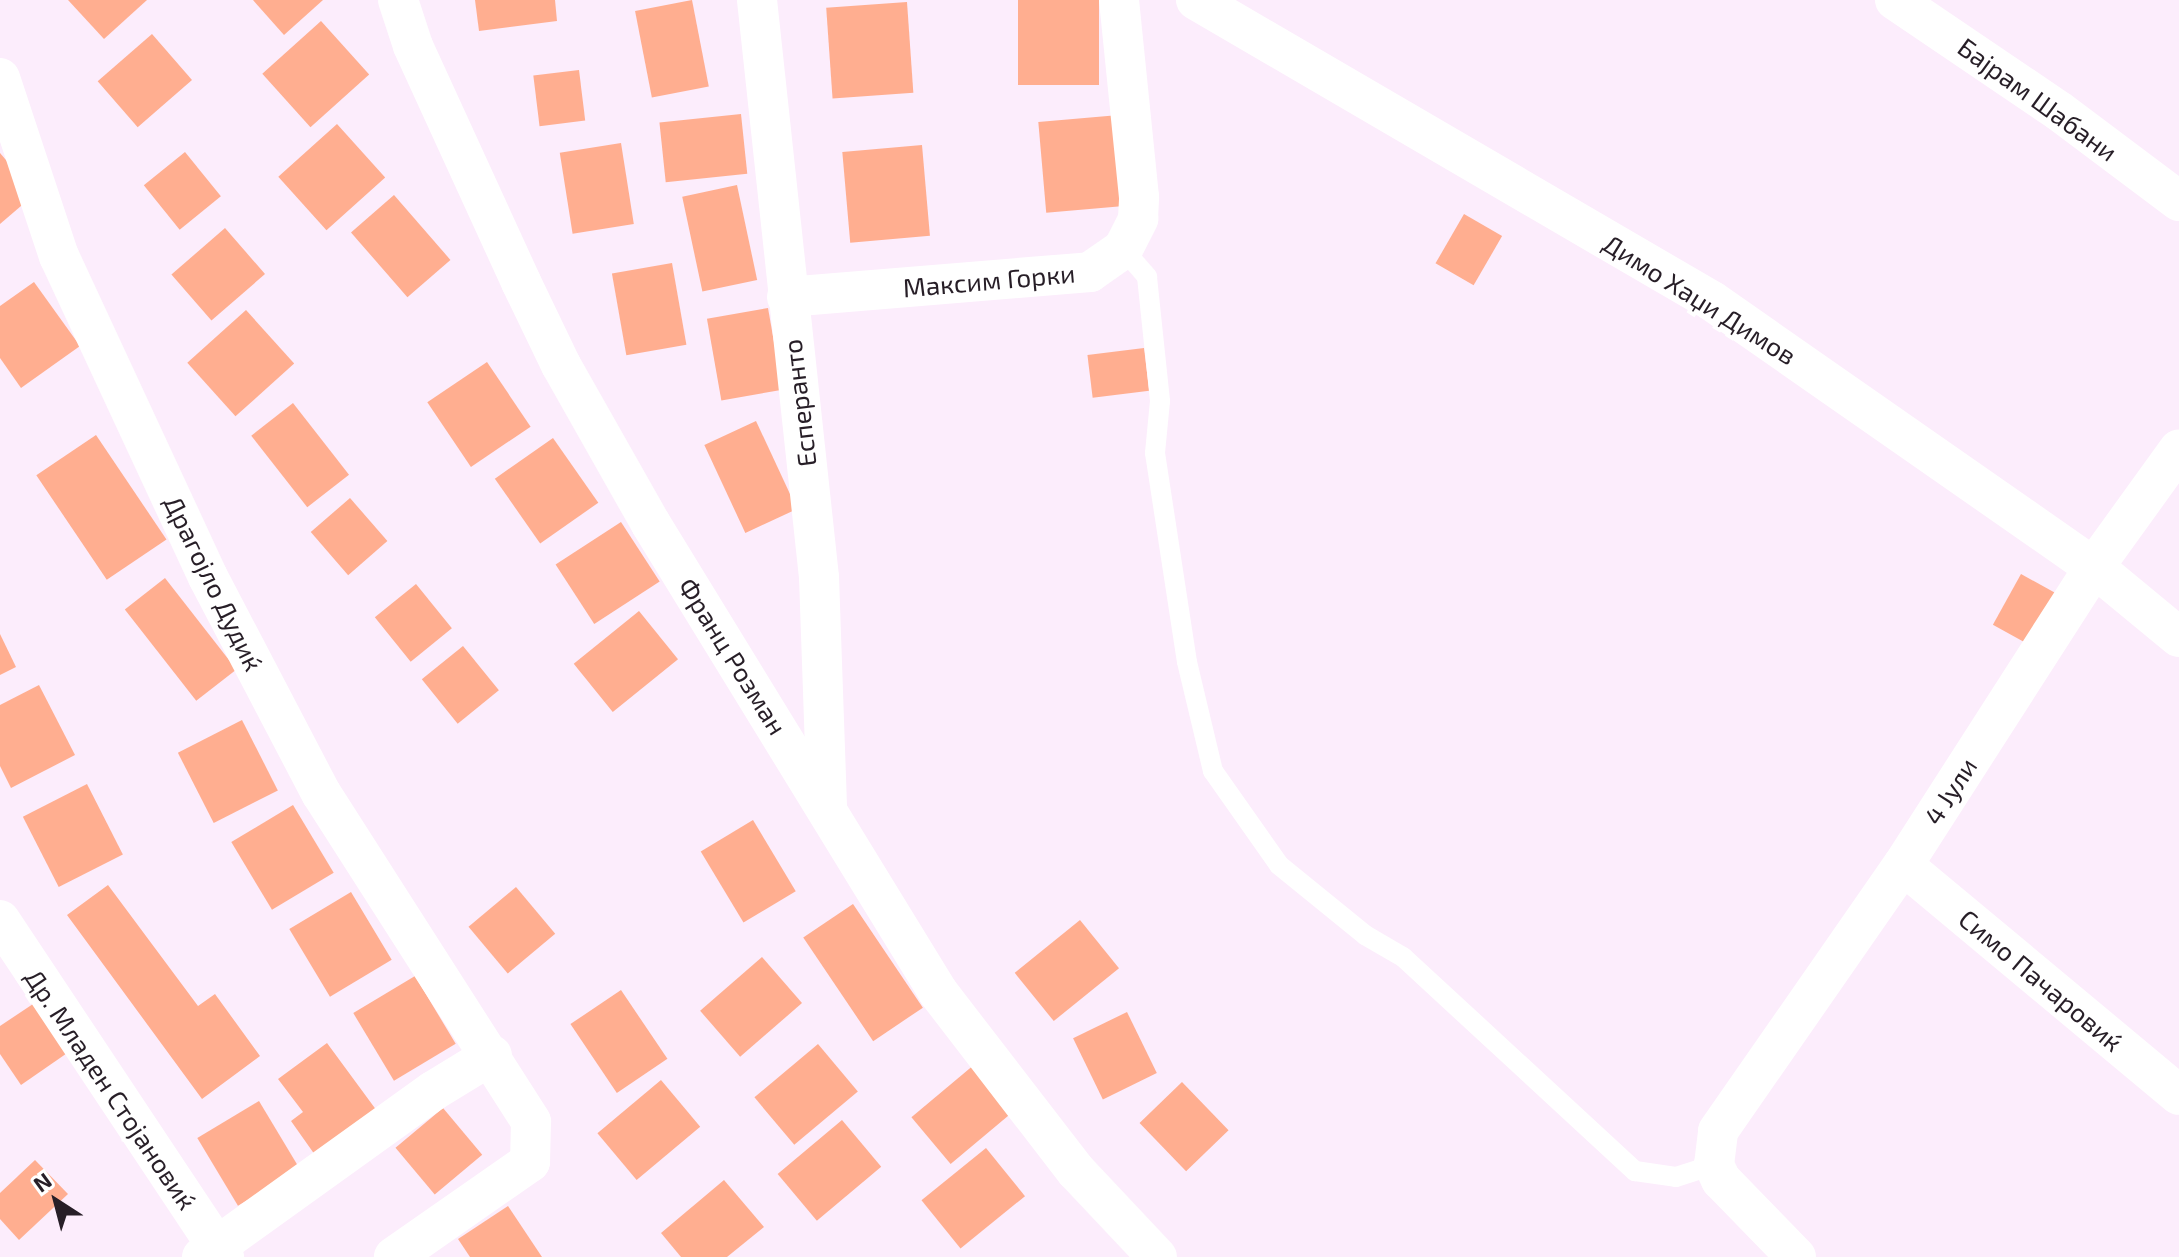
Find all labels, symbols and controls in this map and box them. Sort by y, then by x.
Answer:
street label: Бајрам Шабани [1952,31,2124,167]
street label: Димо Хаџи Димов [1598,227,1802,371]
street label: Максим Горки [902,257,1076,303]
street label: Есперанто [776,337,822,469]
street label: Драгојло Дудиќ [158,490,270,676]
street label: Франц Розман [672,572,794,740]
street label: 4 Јули [1917,752,1983,830]
street label: Симо Пачаровиќ [1953,903,2129,1057]
street label: Др. Младен Стојановиќ [19,963,203,1215]
north arrow [16,1161,96,1241]
text: N [28,1166,56,1197]

